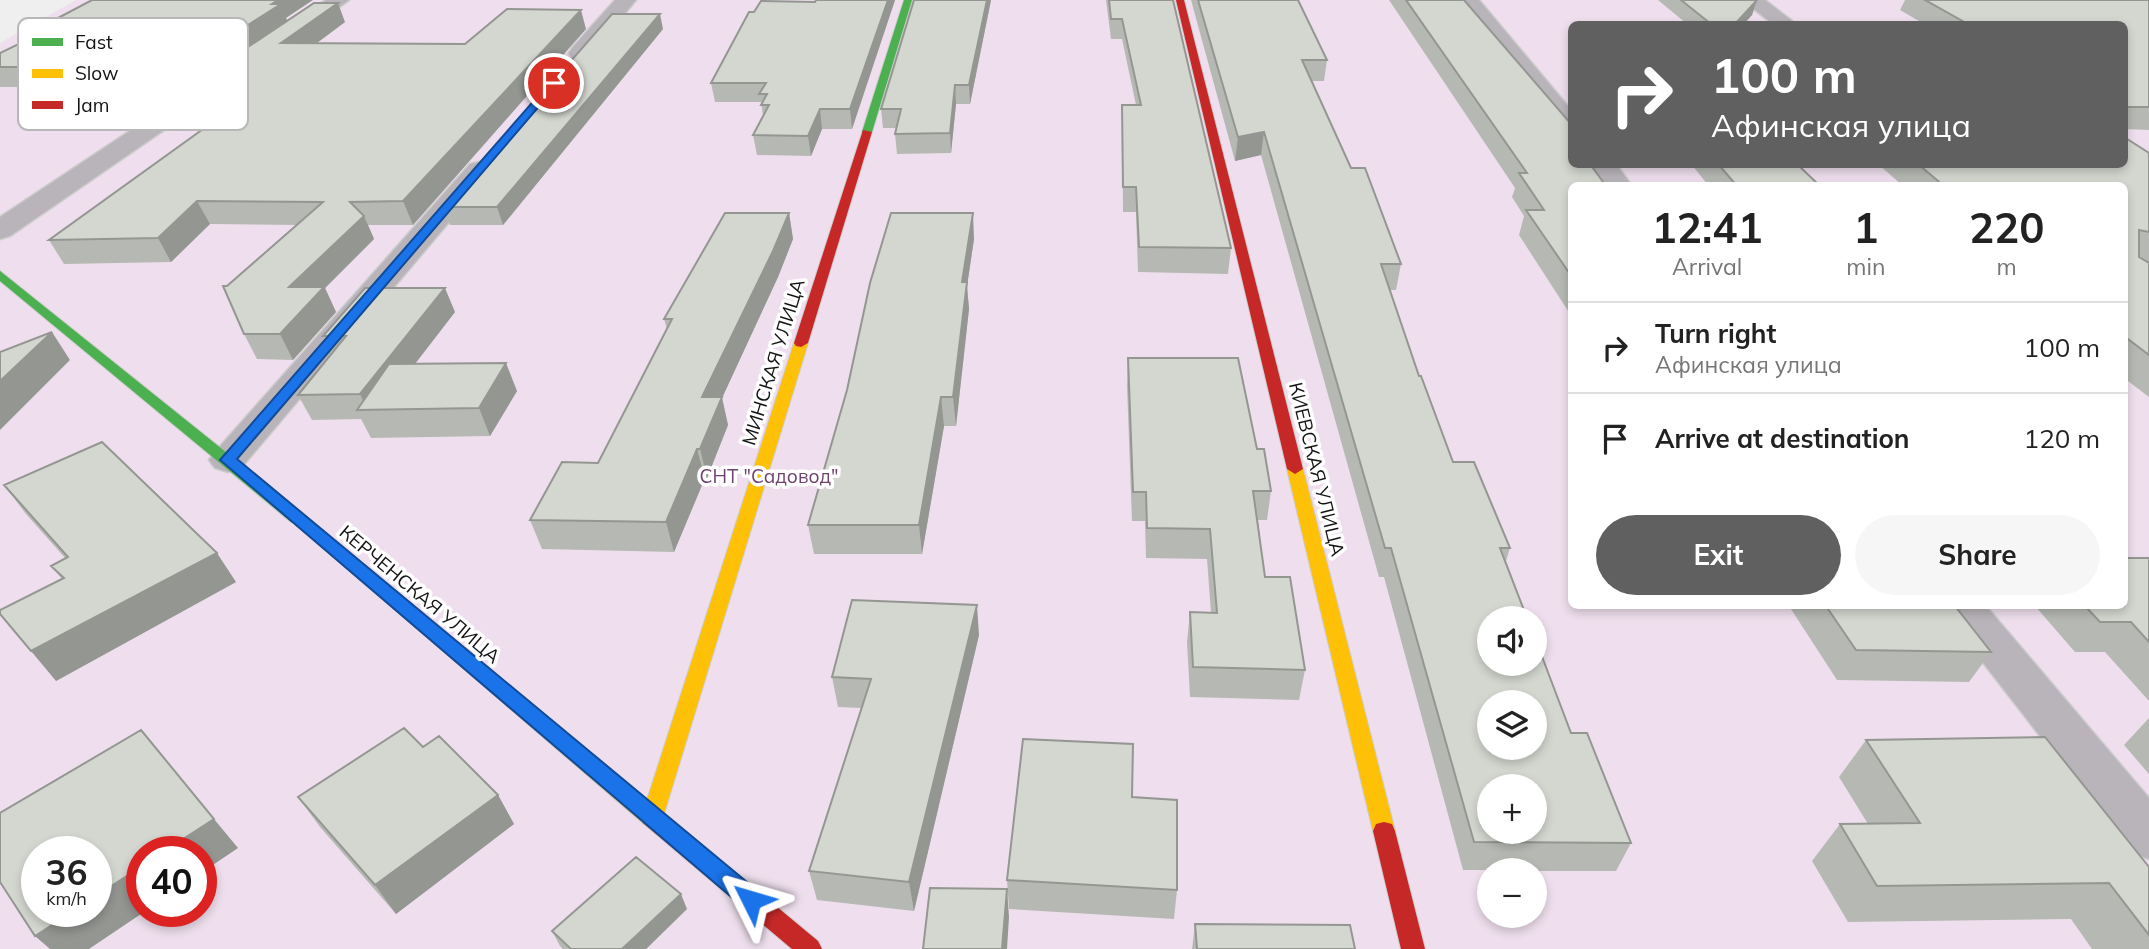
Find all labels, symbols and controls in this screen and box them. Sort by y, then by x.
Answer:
legend [18,18,248,130]
text: Fast [75,30,113,54]
text: 100 m [1711,44,1857,105]
icon: right [1596,49,1687,140]
pin [524,53,584,113]
text: Slow [75,61,119,85]
icon: arrive [535,64,573,102]
text: Jam [75,93,109,117]
text: Афинская улица [1711,105,1971,145]
text: 12:41 [1652,201,1763,254]
text: 1 [1853,201,1878,254]
text: 220 [1969,201,2044,254]
text: Arrival [1672,252,1742,281]
text: min [1846,252,1885,281]
text: m [1997,252,2017,281]
street label: МИНСКАЯ УЛИЦА [736,276,810,448]
text: Turn right [1655,317,1776,350]
icon: right [1596,329,1634,367]
text: 100 m [2024,331,2100,364]
text: Афинская улица [1655,350,1842,379]
street label: КИЕВСКАЯ УЛИЦА [1284,380,1350,558]
icon: arrive [1596,420,1634,458]
text: Arrive at destination [1655,422,1910,455]
text: 120 m [2024,422,2100,455]
park label: СНТ "Садовод" [699,464,839,488]
button: Exit [1596,515,1841,595]
button: Share [1855,515,2100,595]
street label: КЕРЧЕНСКАЯ УЛИЦА [335,520,505,668]
map controls [1477,606,1547,928]
button: sound [1477,606,1547,676]
button: layers [1477,690,1547,760]
button: + [1477,774,1547,844]
speed limit sign: 40 [126,836,217,927]
text: 36 [45,850,88,894]
button: − [1477,858,1547,928]
position arrow [714,863,788,937]
text: km/h [46,887,87,910]

